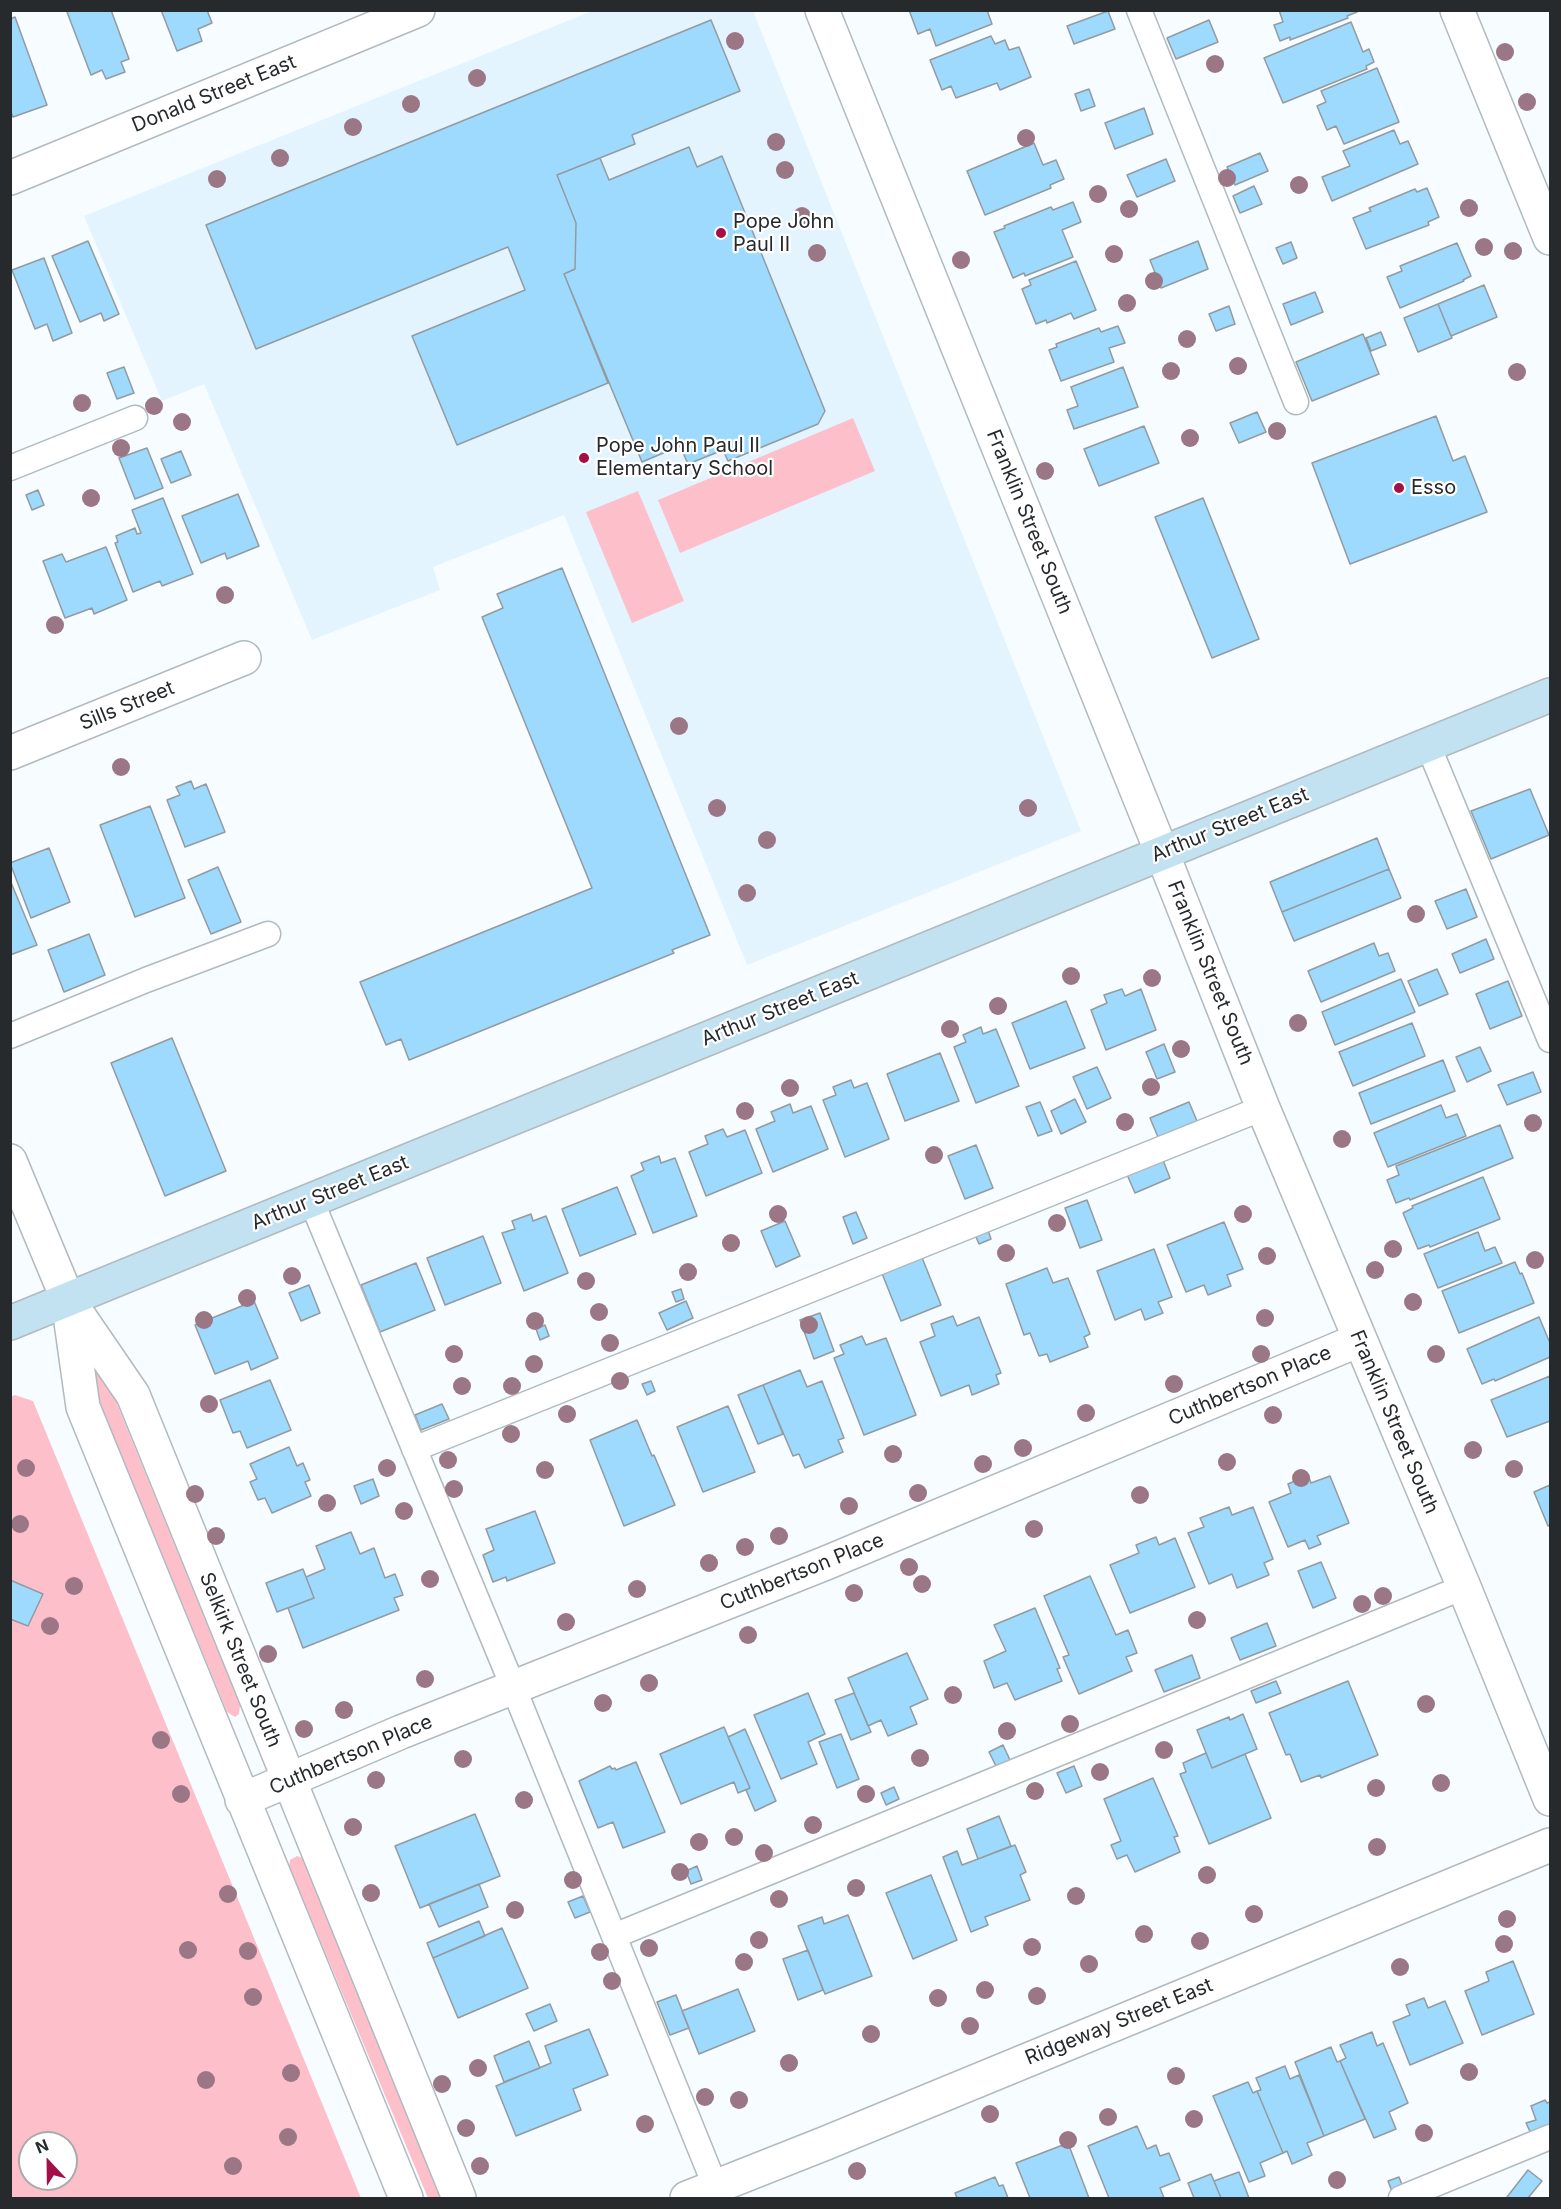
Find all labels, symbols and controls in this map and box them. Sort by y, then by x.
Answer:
street label: Donald Street East [129,50,299,138]
place label: Pope John Paul II [733,210,834,257]
marker: Pope John Paul II [714,226,728,240]
street label: Franklin Street South [981,426,1077,618]
place label: Pope John Paul II Elementary School [596,434,773,481]
marker: Pope John Paul II Elementary School [577,451,591,465]
place label: Esso [1411,476,1456,500]
marker: Esso [1392,481,1406,495]
street label: Sills Street [76,676,178,736]
street label: Arthur Street East [1148,783,1312,867]
street label: Franklin Street South [1162,877,1258,1069]
street label: Arthur Street East [698,967,862,1051]
street label: Arthur Street East [248,1151,412,1235]
street label: Franklin Street South [1344,1327,1444,1517]
street label: Cuthbertson Place [1165,1341,1335,1431]
street label: Cuthbertson Place [716,1528,888,1616]
street label: Selkirk Street South [194,1569,286,1751]
street label: Cuthbertson Place [266,1710,436,1800]
street label: Ridgeway Street East [1022,1973,1216,2071]
north arrow [18,2131,78,2191]
text: N [33,2135,51,2158]

